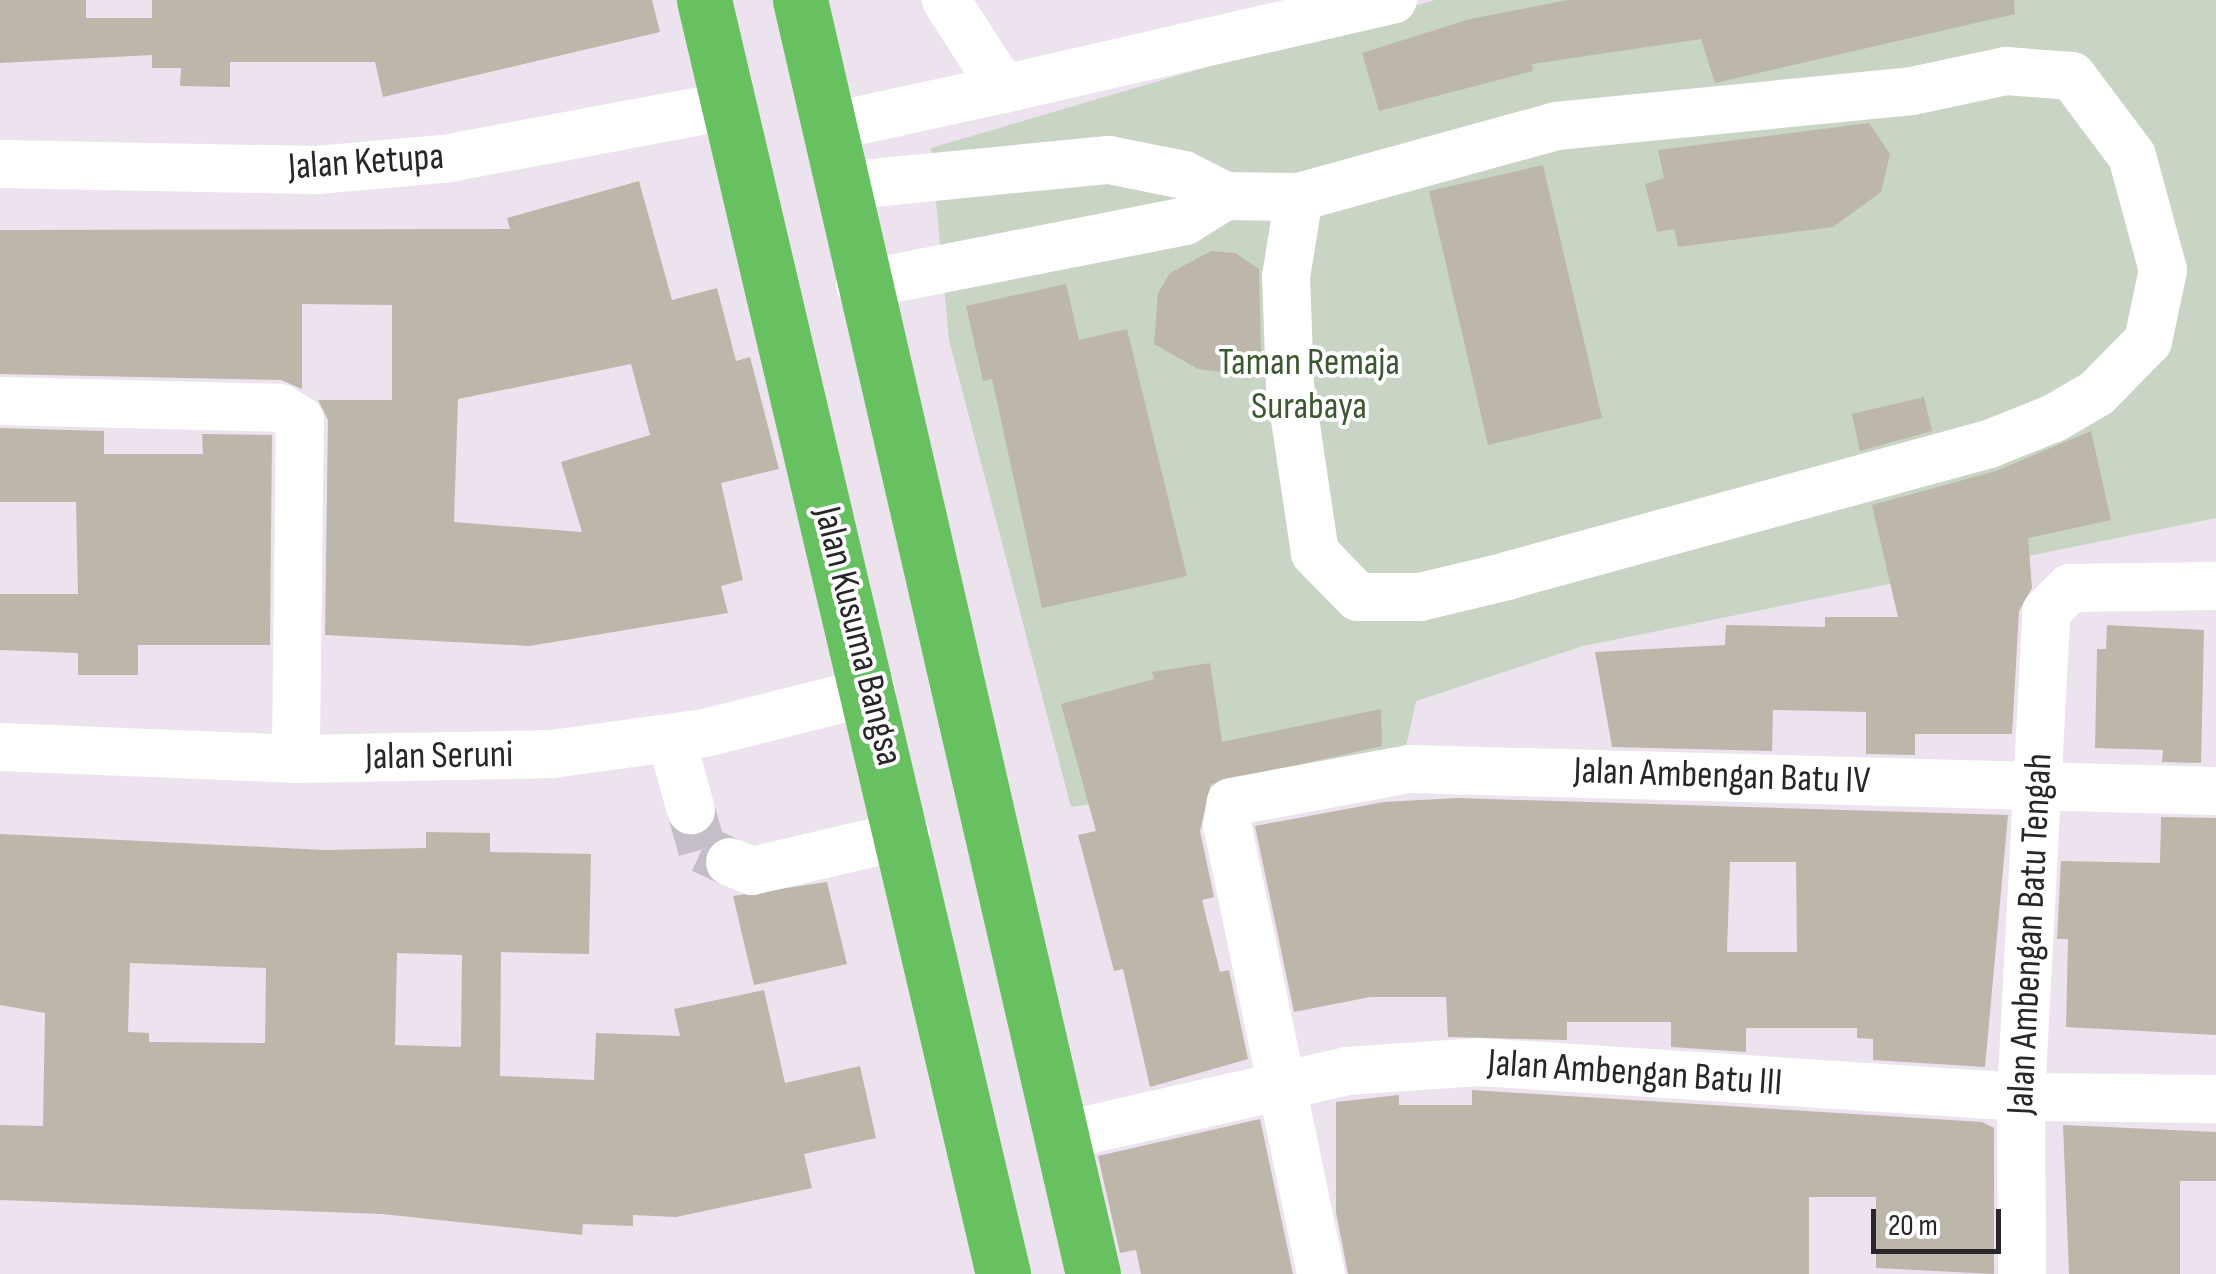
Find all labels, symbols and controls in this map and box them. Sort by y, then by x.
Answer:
street label: Jalan Ketupa [287,134,445,190]
park label: Taman Remaja Surabaya [1218,340,1400,429]
street label: Jalan Kusuma Bangsa [804,502,912,770]
street label: Jalan Seruni [365,732,513,780]
street label: Jalan Ambengan Batu IV [1573,748,1871,804]
street label: Jalan Ambengan Batu Tengah [1998,752,2062,1116]
street label: Jalan Ambengan Batu III [1486,1040,1784,1106]
scale bar [1876,1189,2006,1251]
text: 20 m [1888,1208,1938,1244]

